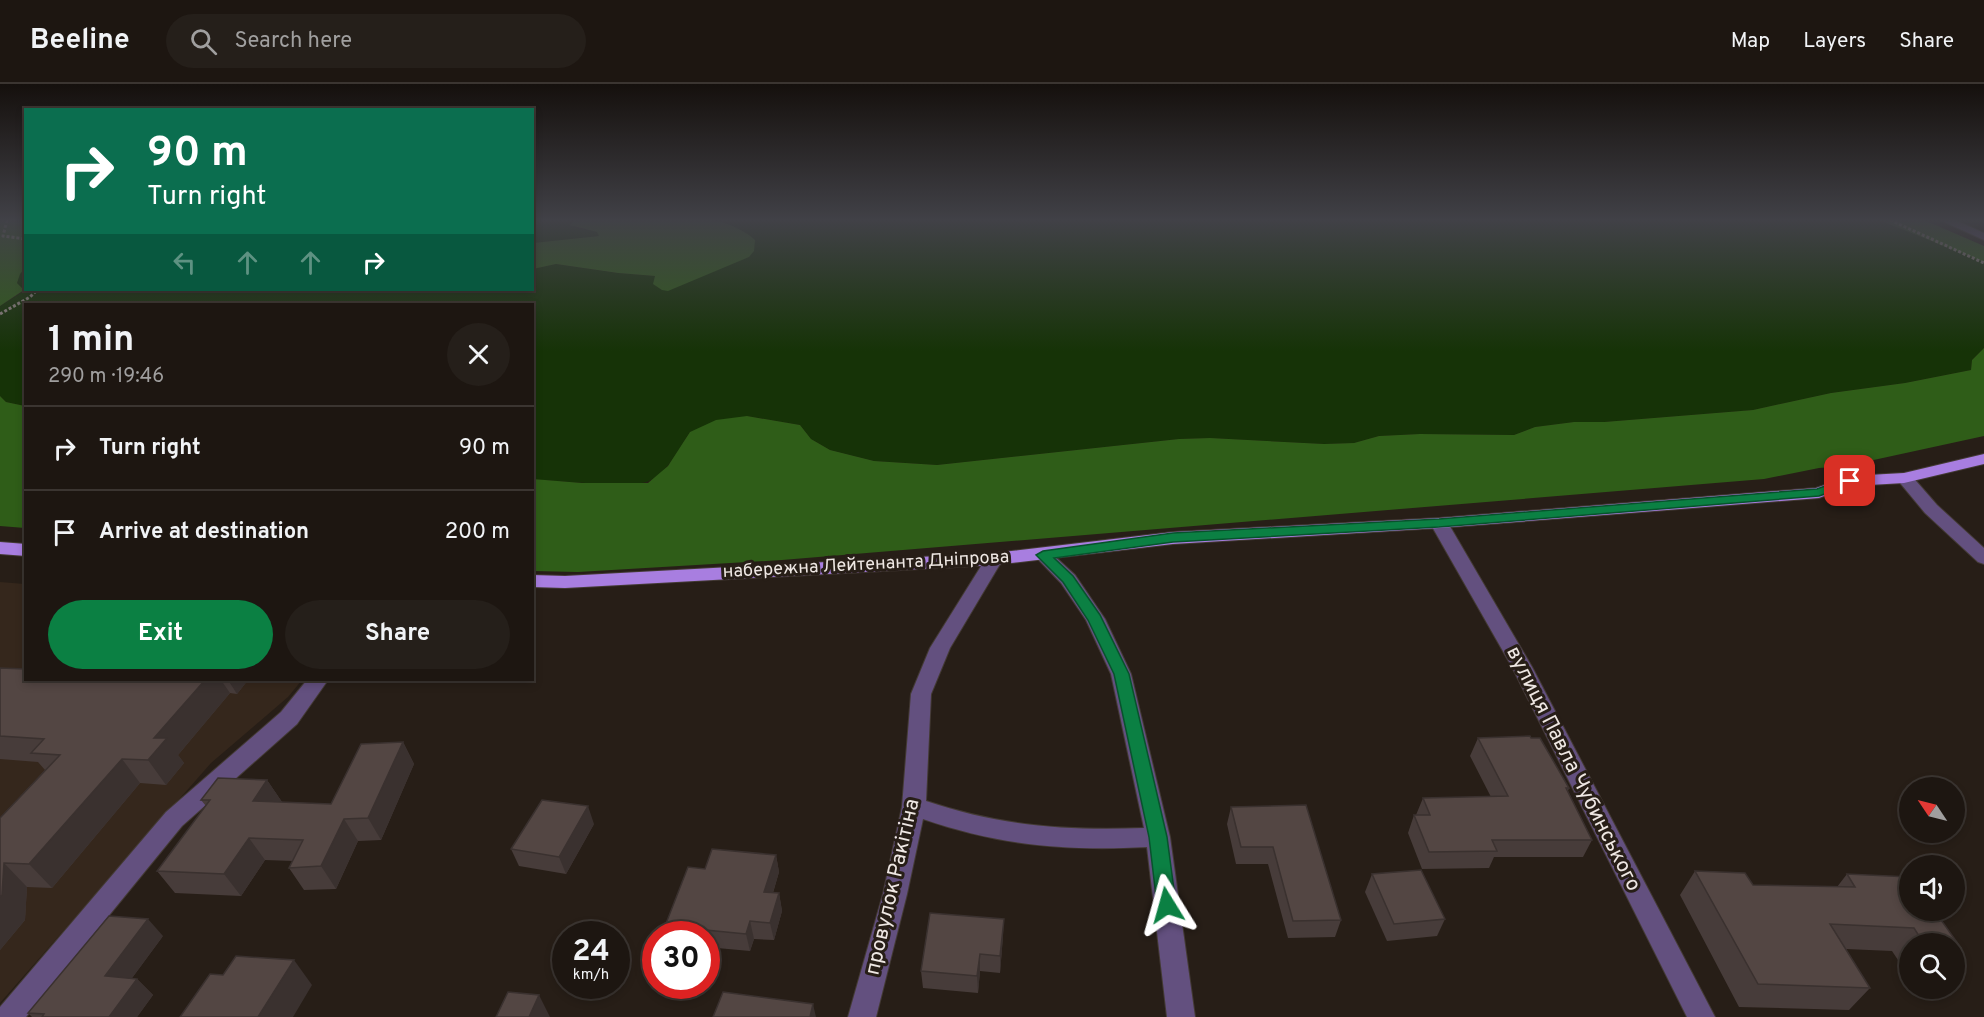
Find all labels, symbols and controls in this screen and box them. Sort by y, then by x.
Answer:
search box [166,14,586,68]
text: Beeline [30,23,130,59]
icon: search [187,25,220,58]
text: Search here [235,28,352,55]
text: Map [1731,28,1770,55]
text: Layers [1803,28,1866,55]
text: Share [1899,28,1954,55]
text: 90 m [147,128,248,181]
icon: right [48,132,126,210]
text: Turn right [147,180,266,214]
icon: left [168,246,201,279]
icon: ahead [231,246,264,279]
icon: ahead [294,246,327,279]
icon: right [357,246,390,279]
text: 1 min [48,318,134,364]
button: close [447,323,510,386]
text: 290 m · 19:46 [48,364,164,390]
icon: right [48,432,81,465]
text: Turn right [99,435,201,462]
text: 90 m [459,435,510,462]
pin [1824,455,1875,506]
icon: arrive [1833,464,1866,497]
icon: arrive [48,516,81,549]
text: Arrive at destination [99,519,309,546]
text: 200 m [445,519,510,546]
street label: набережна Лейтенанта Дніпрова [722,546,1010,584]
button: Exit [48,600,273,669]
button: Share [285,600,510,669]
street label: вулиця Павла Чубинського [1499,642,1647,896]
north arrow [1899,777,1965,843]
map controls [1899,777,1965,999]
street label: провулок Ракітіна [860,796,926,978]
button: sound [1899,855,1965,921]
position arrow [1135,873,1199,937]
speed limit sign: 30 [642,921,720,999]
button: search [1899,933,1965,999]
text: 24 [572,934,610,971]
text: km/h [573,966,609,985]

